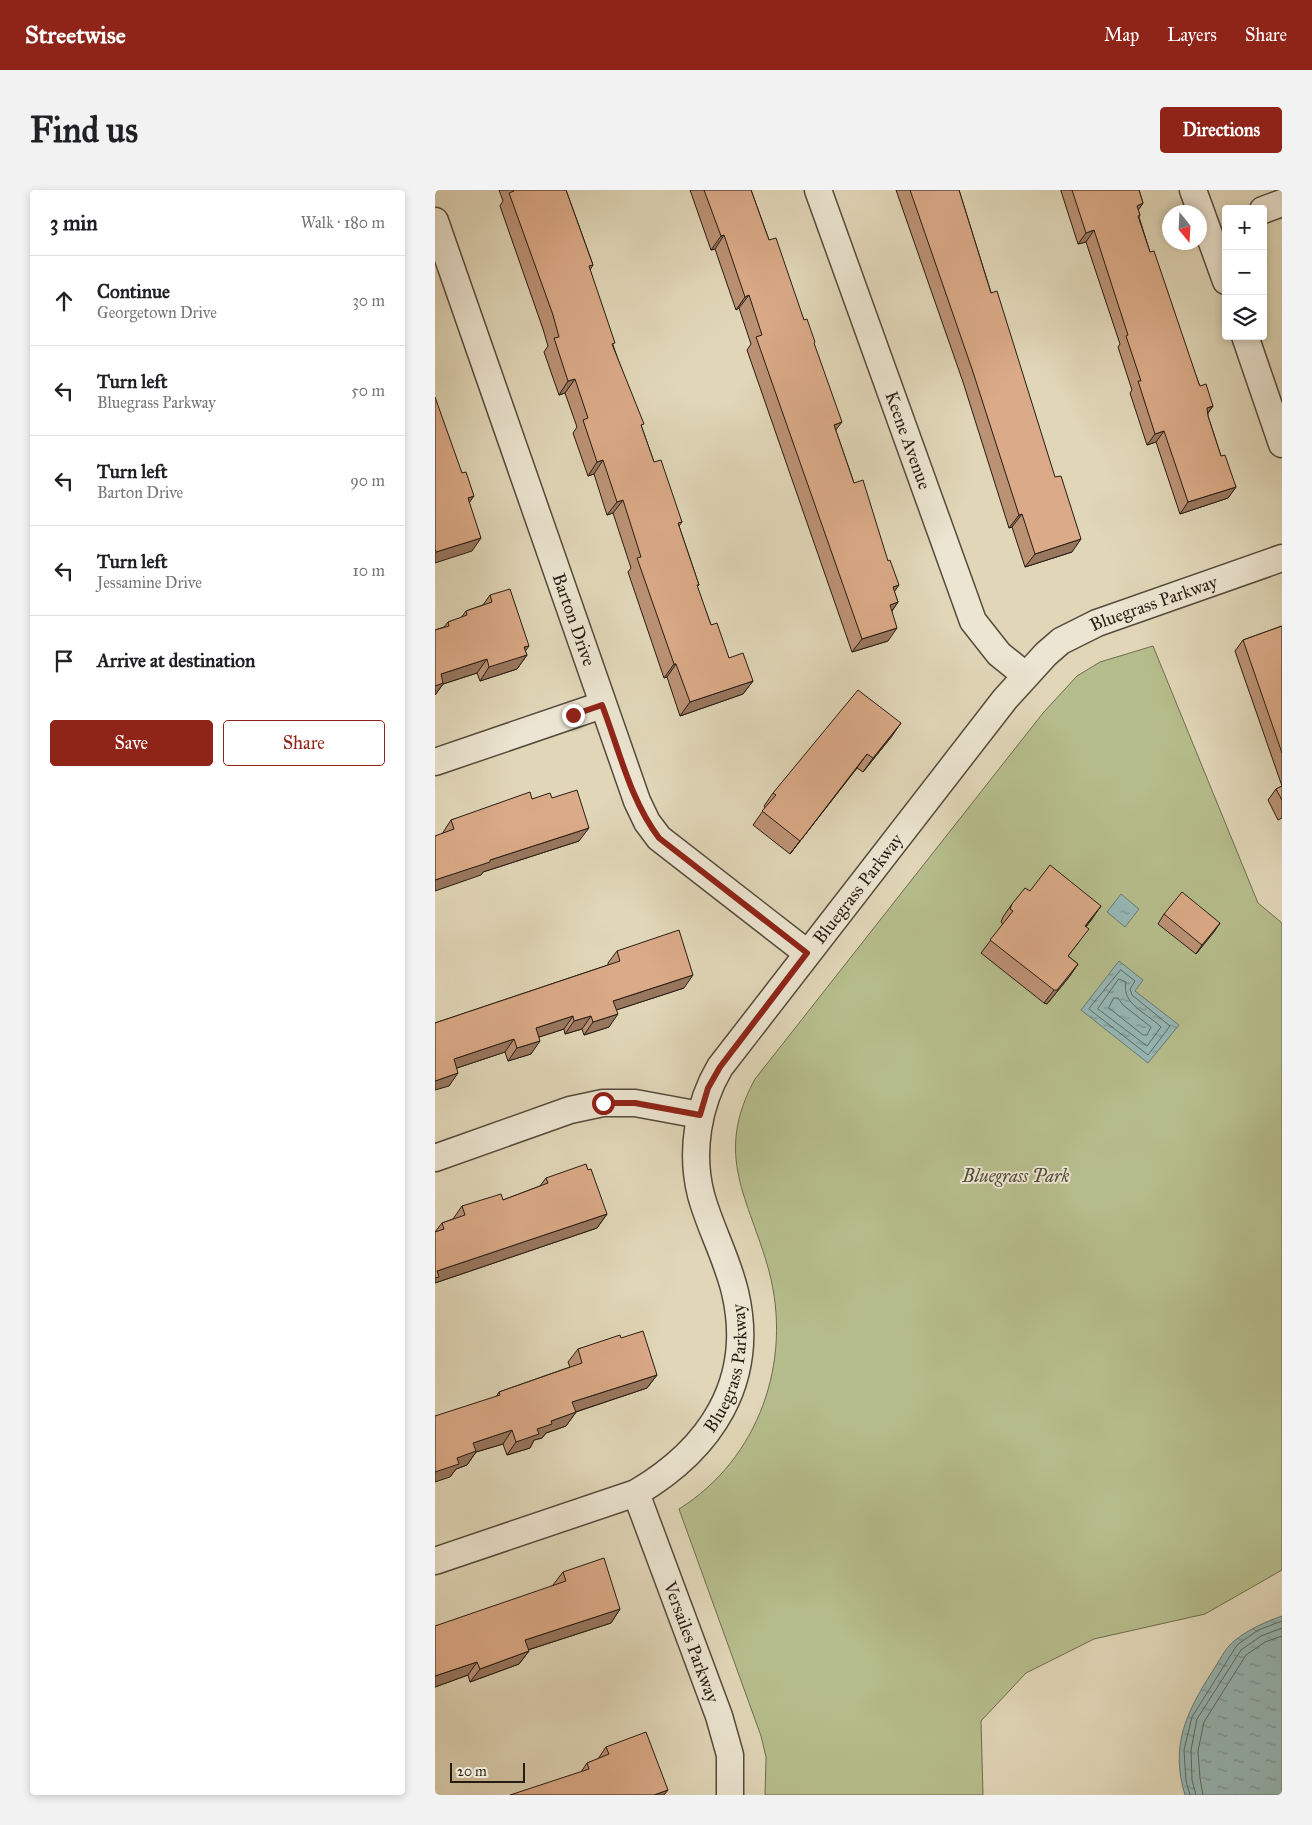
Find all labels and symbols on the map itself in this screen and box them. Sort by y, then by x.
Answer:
north arrow [1162,205,1207,250]
street label: Keene Avenue [880,388,936,492]
street label: Barton Drive [547,570,600,669]
street label: Bluegrass Parkway [1086,570,1221,636]
route end [562,704,585,727]
street label: Bluegrass Parkway [808,829,908,948]
route start [592,1092,615,1115]
park label: Bluegrass Park [961,1165,1070,1187]
street label: Bluegrass Parkway [699,1302,751,1437]
street label: Versailes Parkway [659,1577,724,1706]
scale bar [450,1760,525,1783]

